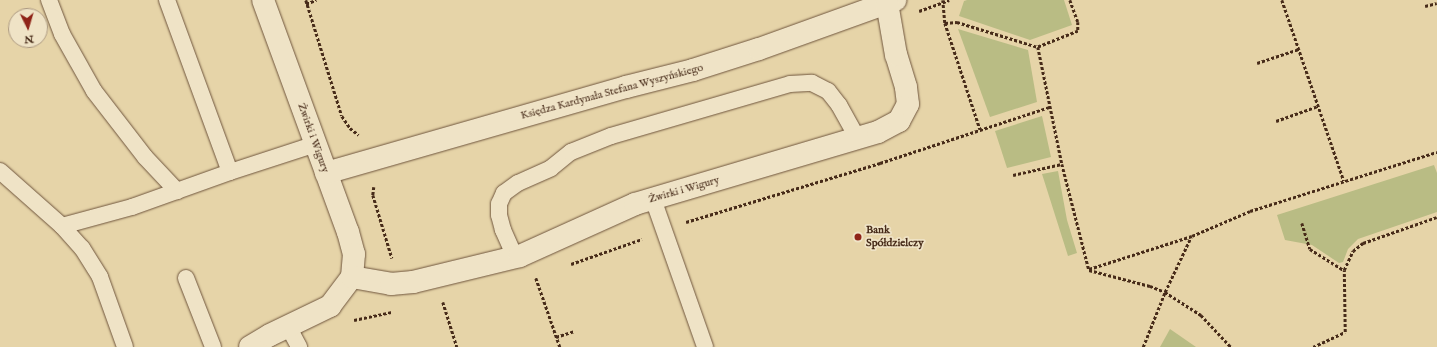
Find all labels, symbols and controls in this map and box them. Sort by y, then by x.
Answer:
north arrow [8,8,48,48]
text: N [24,32,34,46]
street label: Księdza Kardynała Stefana Wyszyńskiego [519,61,705,123]
street label: Żwirki i Wigury [294,102,332,174]
street label: Żwirki i Wigury [647,174,721,206]
place label: Bank Spółdzielczy [866,224,924,250]
marker: Bank Spółdzielczy [853,232,863,242]

